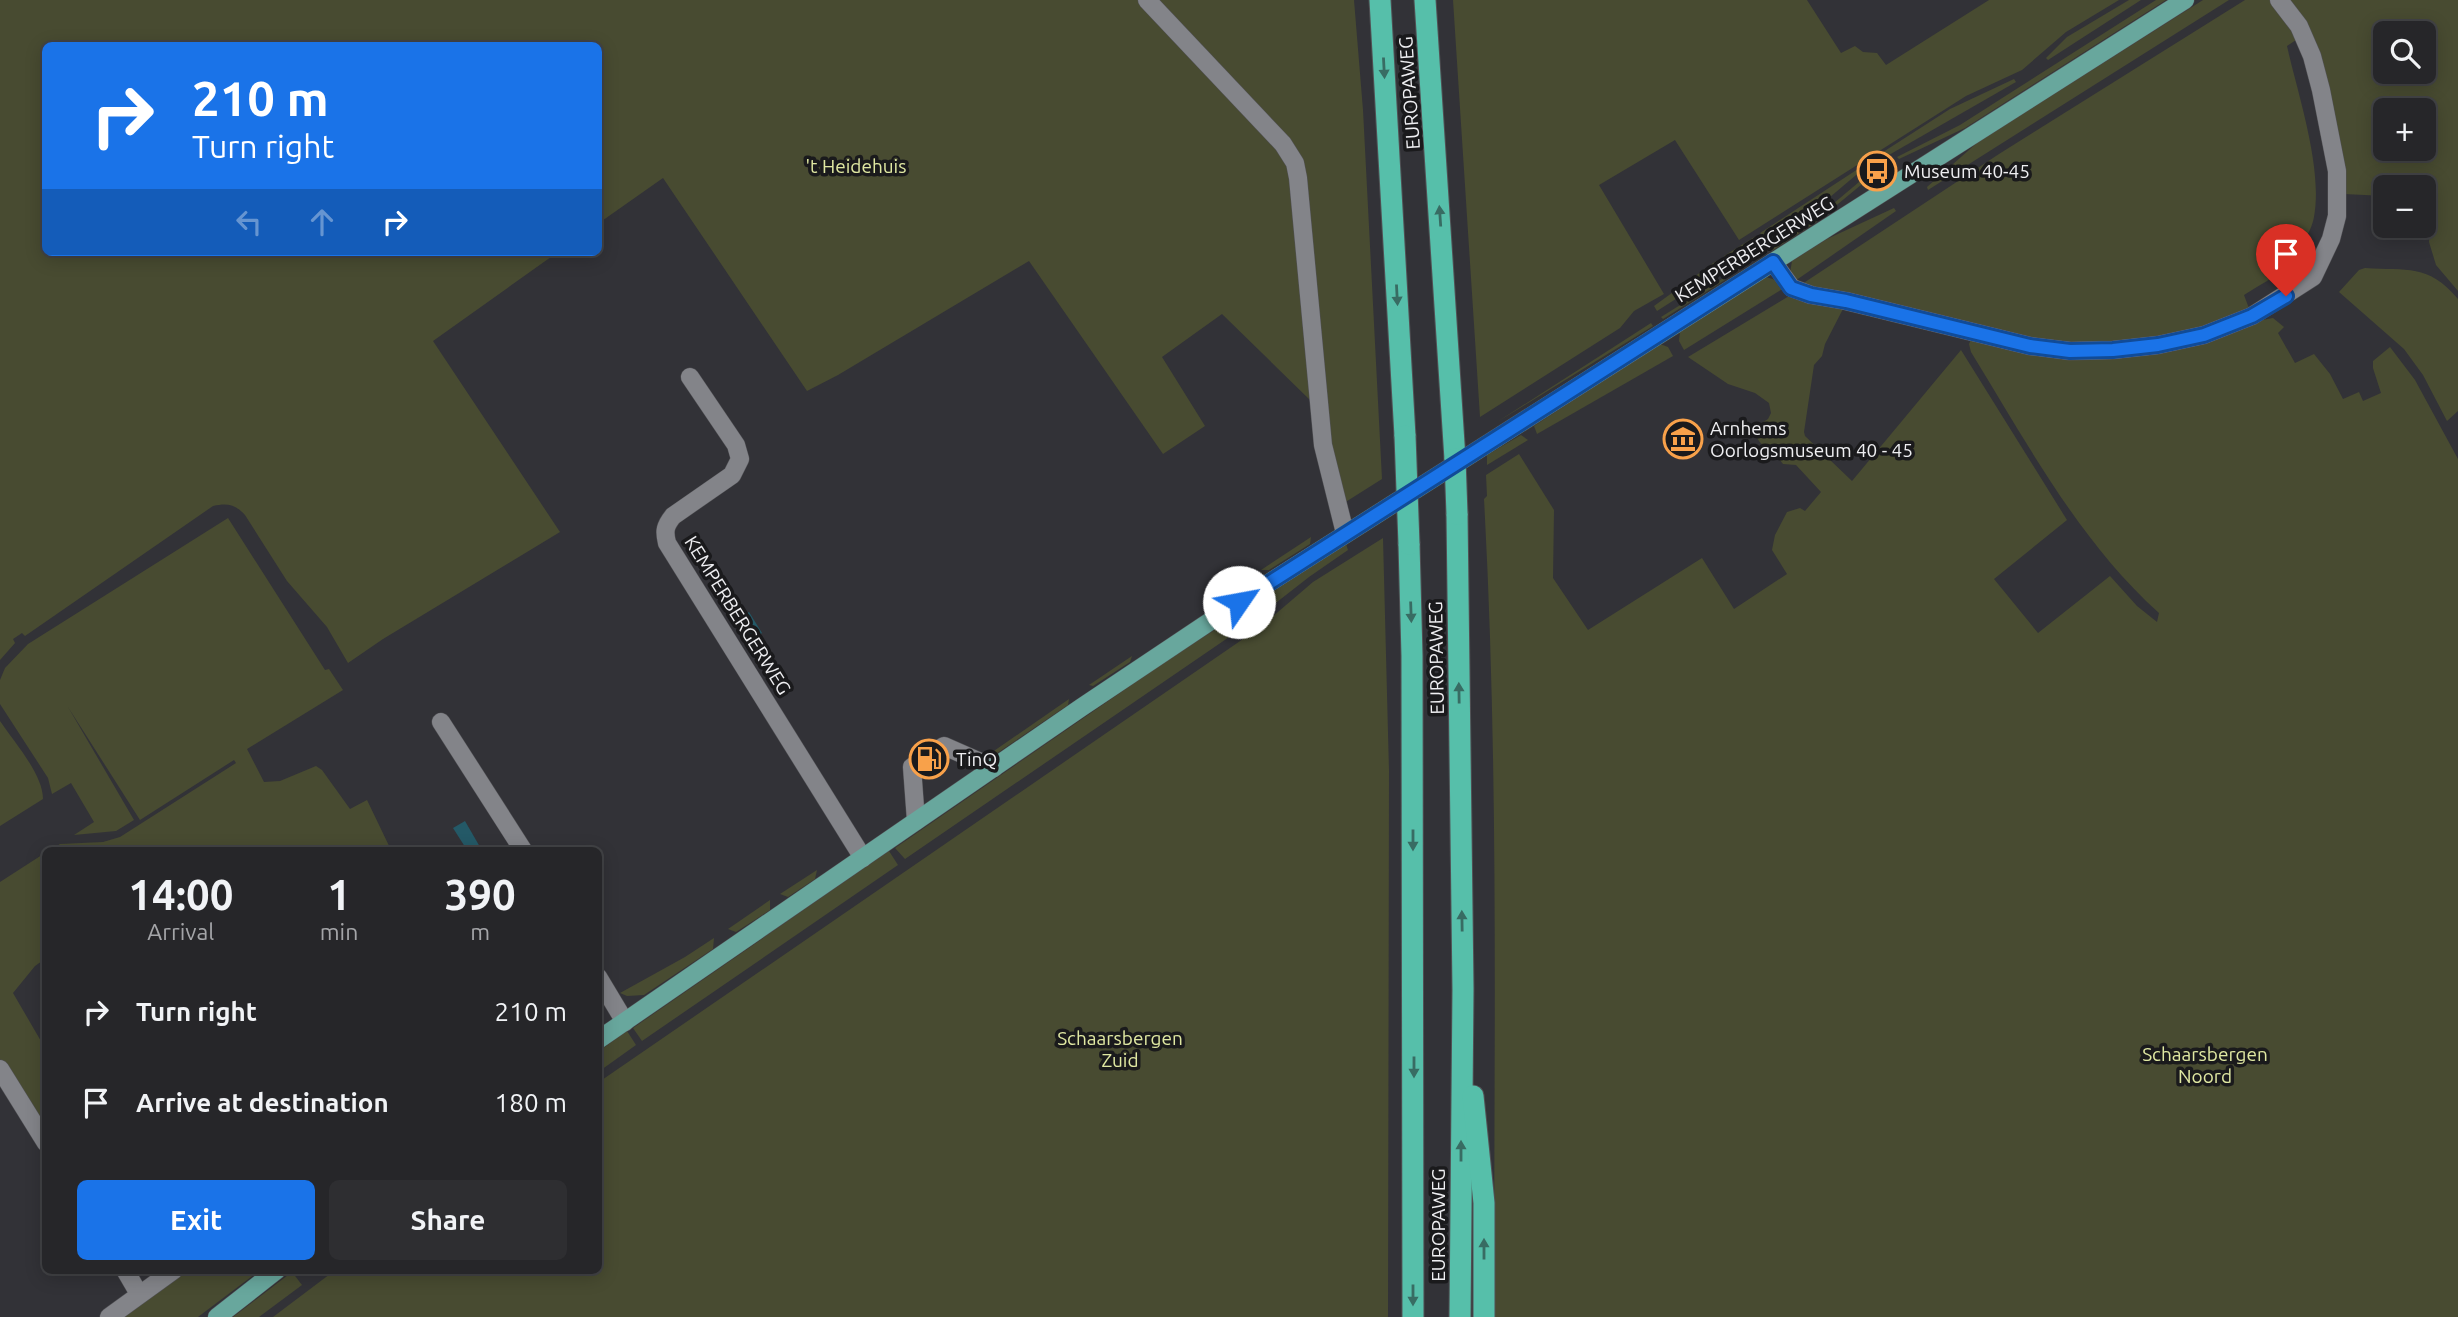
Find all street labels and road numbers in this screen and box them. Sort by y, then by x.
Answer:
street label: EUROPAWEG [1394,36,1424,150]
street label: KEMPERBERGERWEG [1671,191,1837,307]
street label: KEMPERBERGERWEG [680,532,796,698]
street label: EUROPAWEG [1424,601,1448,715]
street label: EUROPAWEG [1427,1168,1449,1282]

